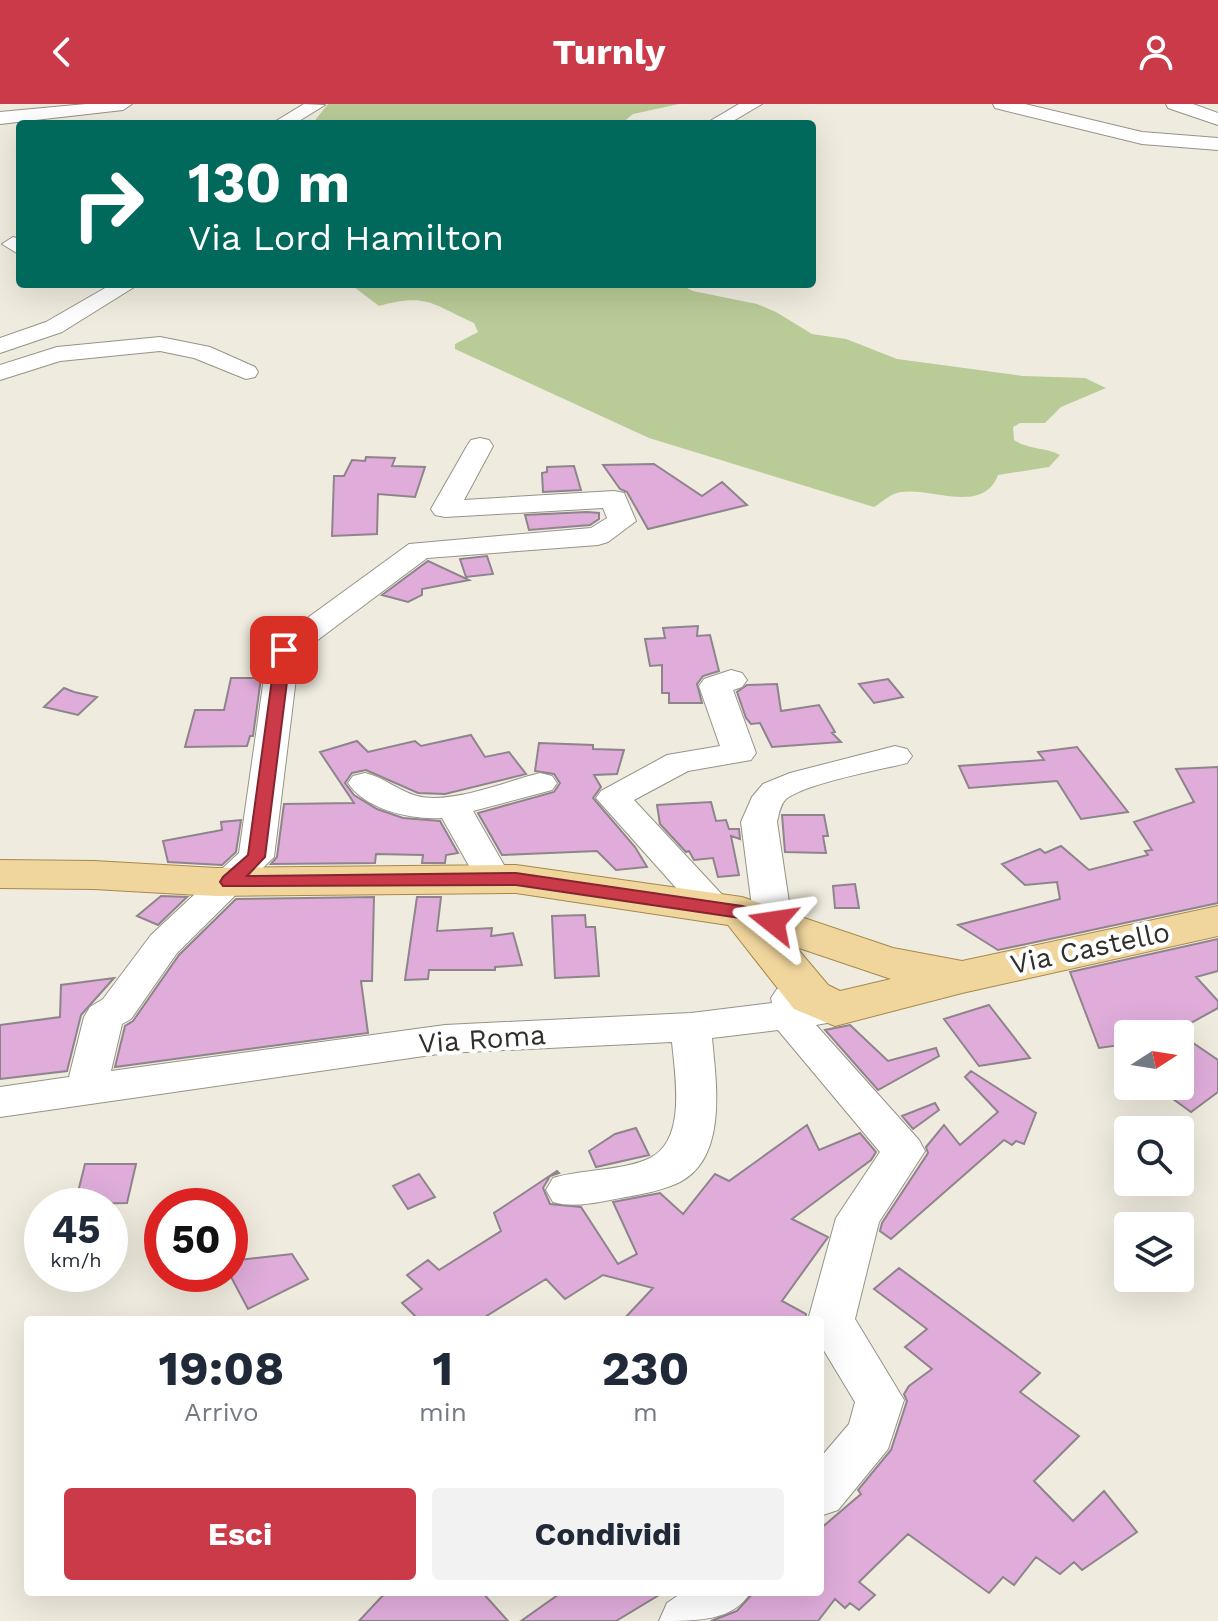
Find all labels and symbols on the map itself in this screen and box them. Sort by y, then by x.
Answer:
pin [250,616,318,684]
position arrow [731,880,815,964]
street label: Via Castello [1007,915,1173,981]
street label: Via Roma [417,1018,547,1060]
north arrow [1114,1020,1194,1100]
speed limit sign: 50 [144,1188,248,1292]

